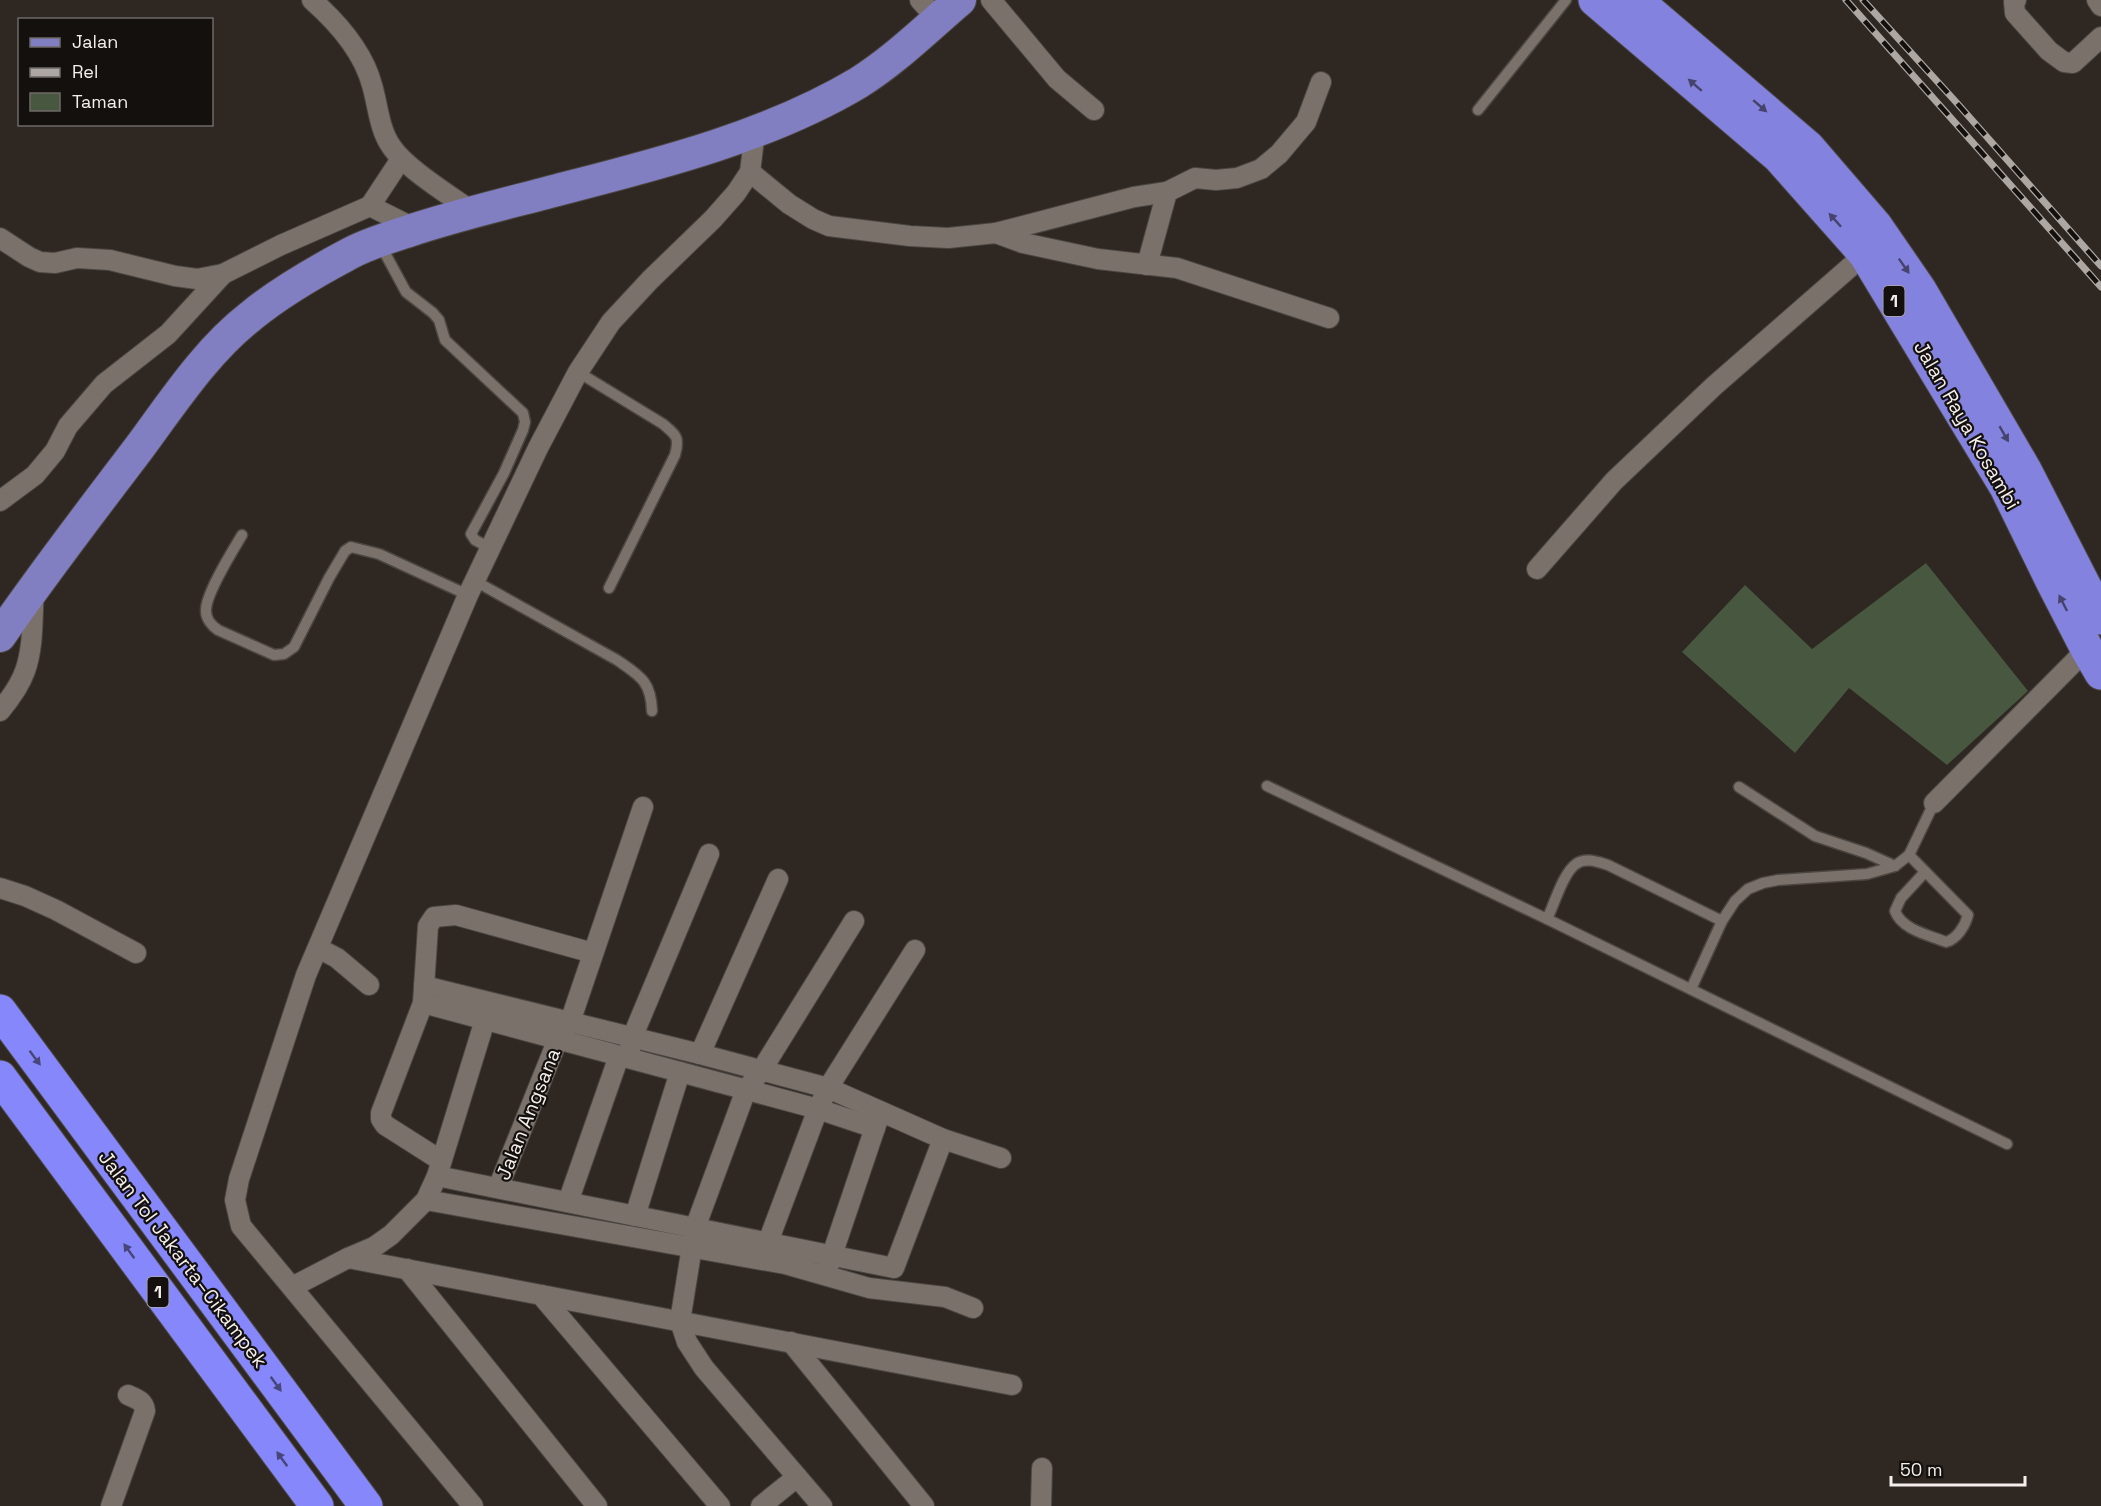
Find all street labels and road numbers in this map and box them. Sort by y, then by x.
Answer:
road number: 1 [1884,286,1904,316]
street label: Jalan Raya Kosambi [1908,336,2026,514]
street label: Jalan Angsana [490,1044,566,1184]
street label: Jalan Tol Jakarta–Cikampek [93,1145,274,1373]
road number: 1 [148,1277,168,1307]

